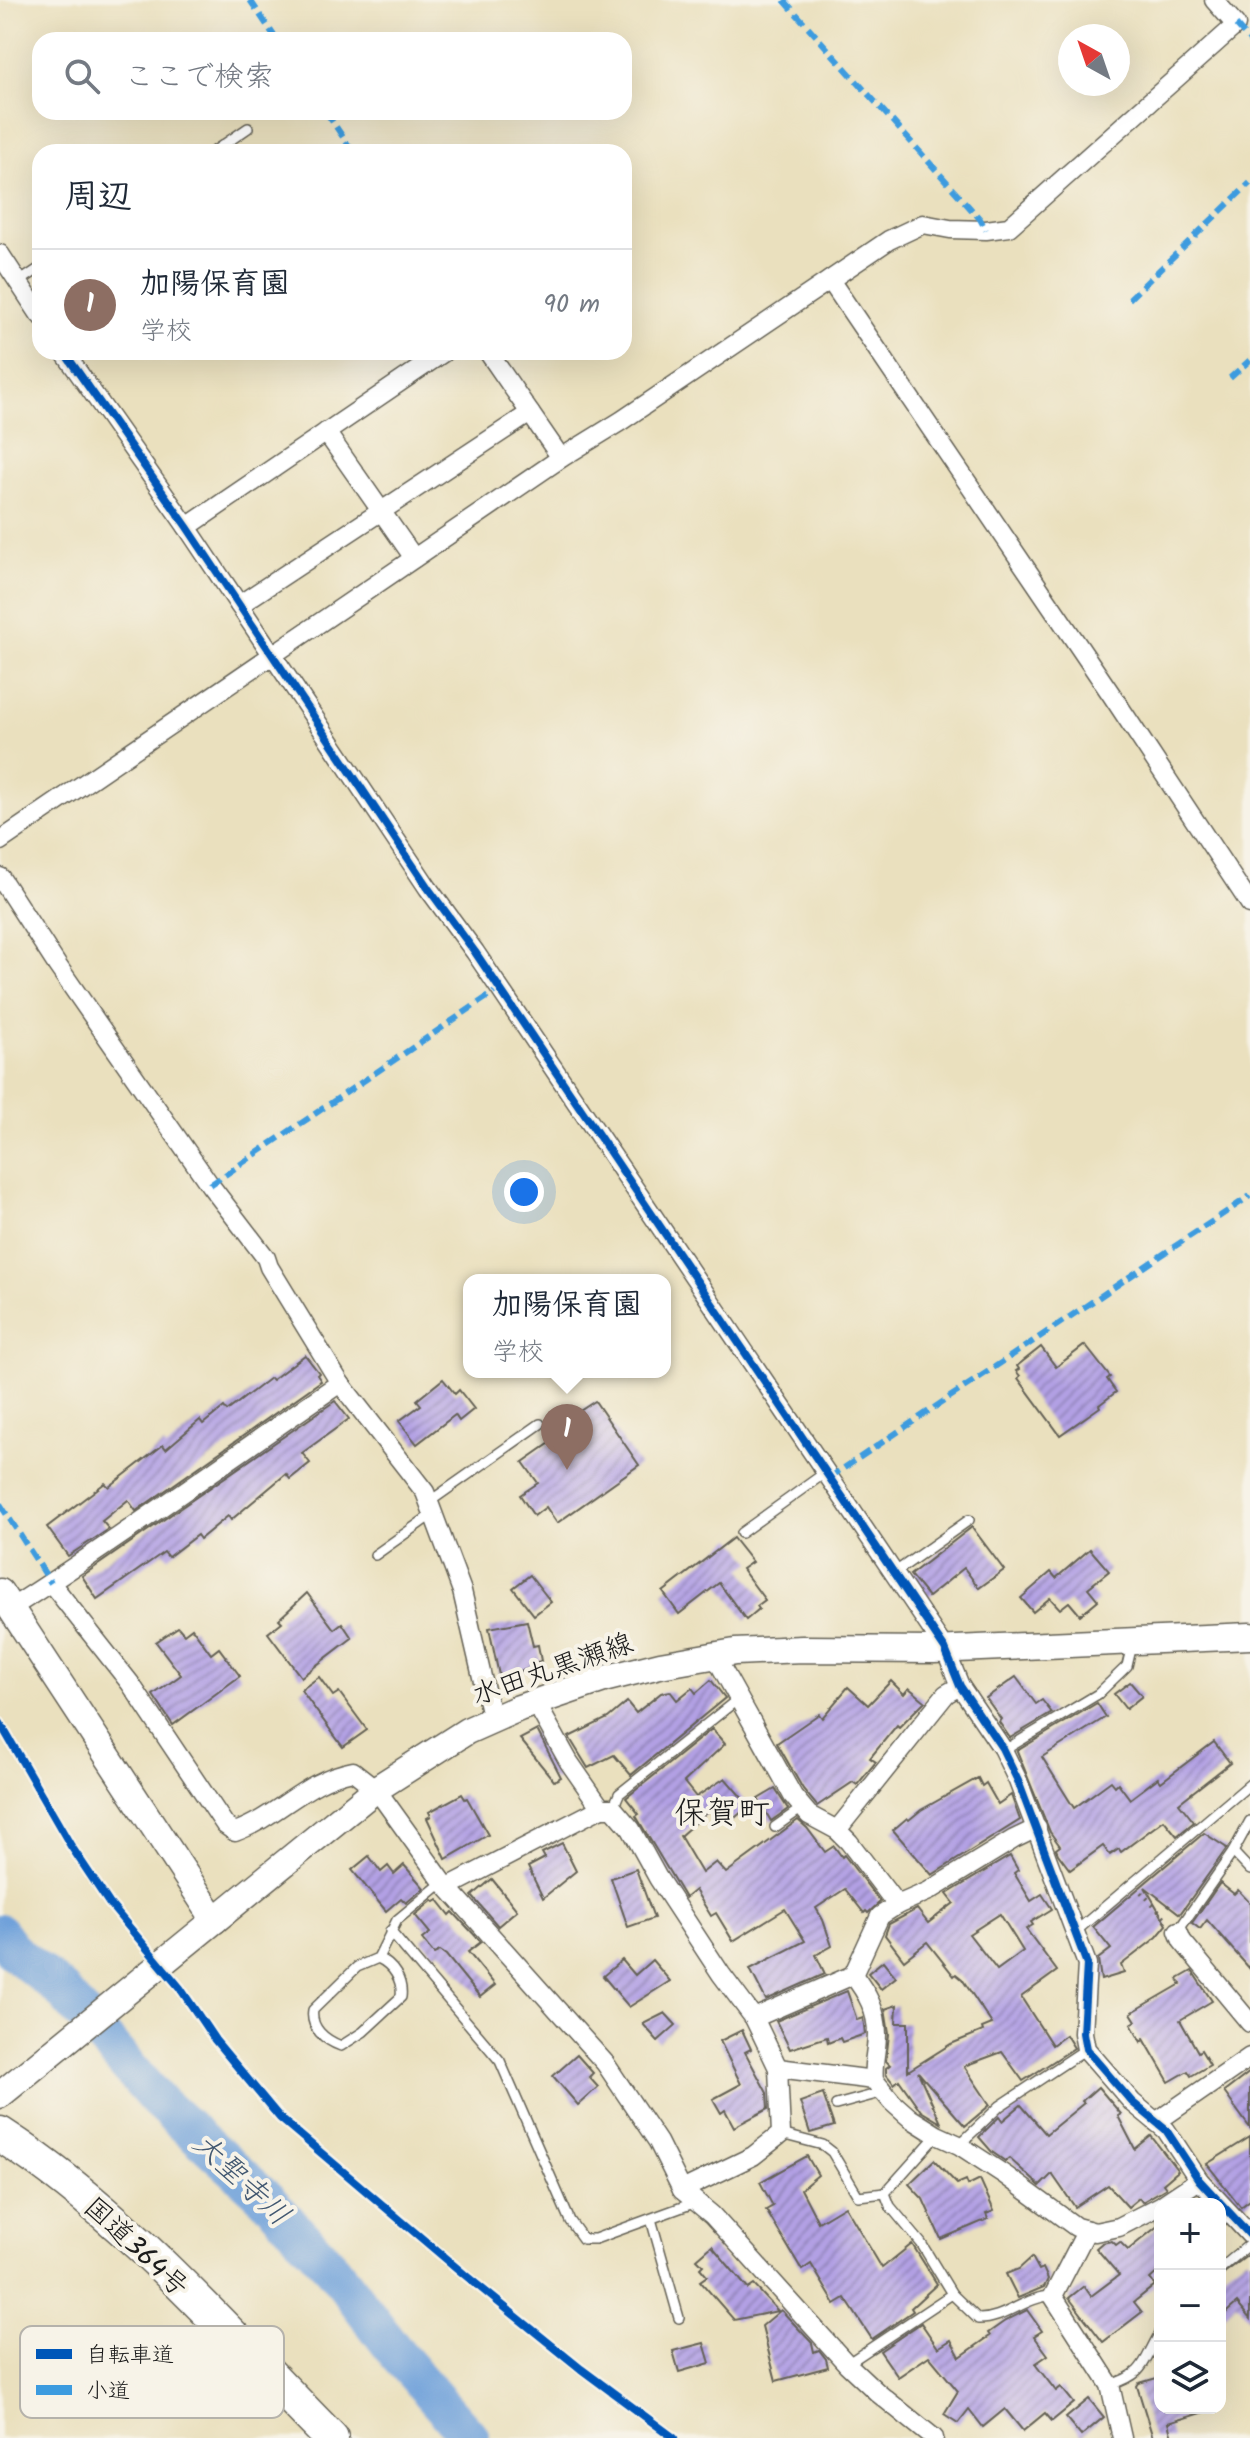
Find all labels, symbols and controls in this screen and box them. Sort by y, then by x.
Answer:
north arrow [1058,24,1130,96]
search box [32,32,632,120]
icon: search [60,54,104,98]
text: ここで検索 [124,54,274,102]
text: 周辺 [64,171,132,225]
text: 加陽保育園 [140,261,290,309]
text: 1 [86,284,94,326]
text: 90 m [543,284,600,326]
text: 学校 [140,311,192,353]
your location [504,1172,544,1212]
popup [463,1274,671,1378]
text: 加陽保育園 [492,1282,642,1330]
text: 学校 [492,1332,544,1374]
pin: 1 [541,1404,593,1470]
street label: 水田丸黒瀬線 [466,1622,640,1719]
district label: 保賀町 [674,1789,770,1840]
water label: 大聖寺川 [180,2122,301,2239]
street label: 国道364号 [72,2187,199,2309]
map controls [1154,2198,1226,2414]
button: + [1154,2198,1226,2270]
button: − [1154,2270,1226,2342]
legend [20,2326,284,2418]
text: 自転車道 [86,2339,174,2374]
button: layers [1154,2342,1226,2414]
text: 小道 [86,2375,130,2410]

